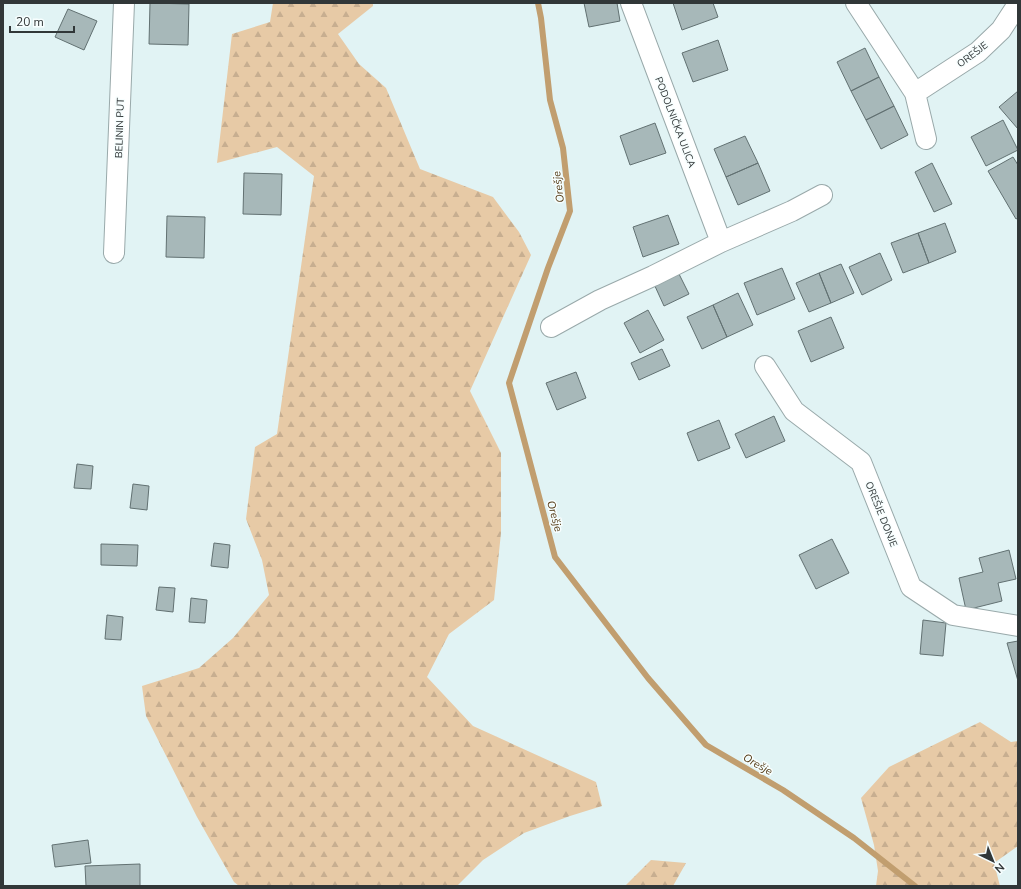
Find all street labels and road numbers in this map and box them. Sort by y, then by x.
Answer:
street label: OREŠJE [954,39,991,71]
street label: PODOLNIČKA ULICA [651,75,699,170]
street label: BELININ PUT [112,98,128,158]
street label: OREŠJE DONJE [862,480,901,549]

